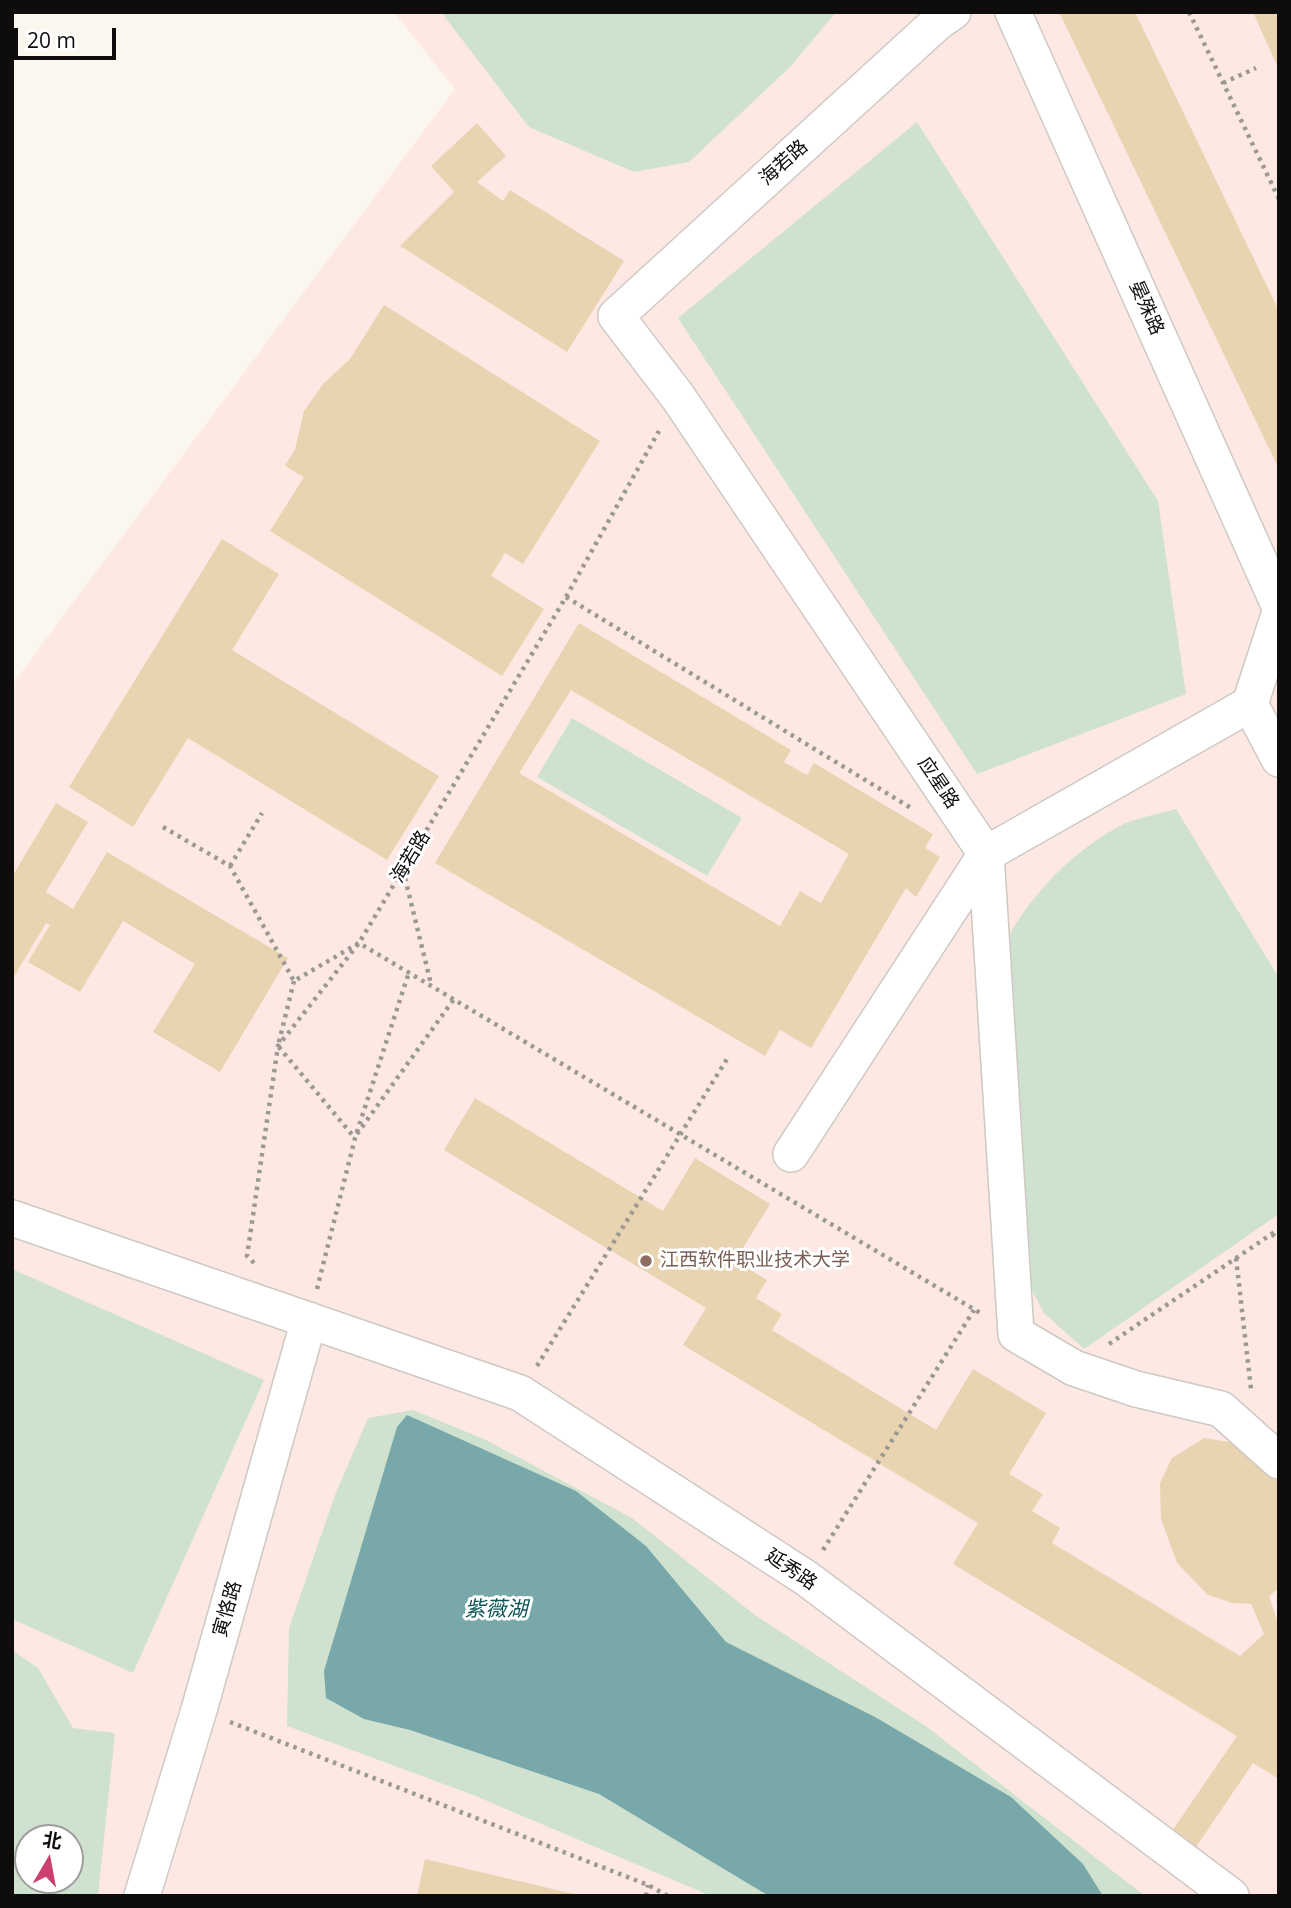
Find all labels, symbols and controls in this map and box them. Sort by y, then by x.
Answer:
scale bar [18,14,119,58]
text: 20 m [27,26,76,54]
street label: 海若路 [755,135,813,191]
street label: 晏殊路 [1124,277,1168,339]
street label: 应星路 [913,753,963,813]
street label: 海若路 [387,827,435,887]
place label: 江西软件职业技术大学 [660,1250,850,1272]
marker: 江西软件职业技术大学 [638,1253,654,1269]
street label: 延秀路 [761,1545,821,1595]
street label: 寅恪路 [209,1578,247,1640]
water label: 紫薇湖 [465,1597,527,1623]
north arrow [14,1824,84,1894]
text: 北 [41,1826,64,1855]

